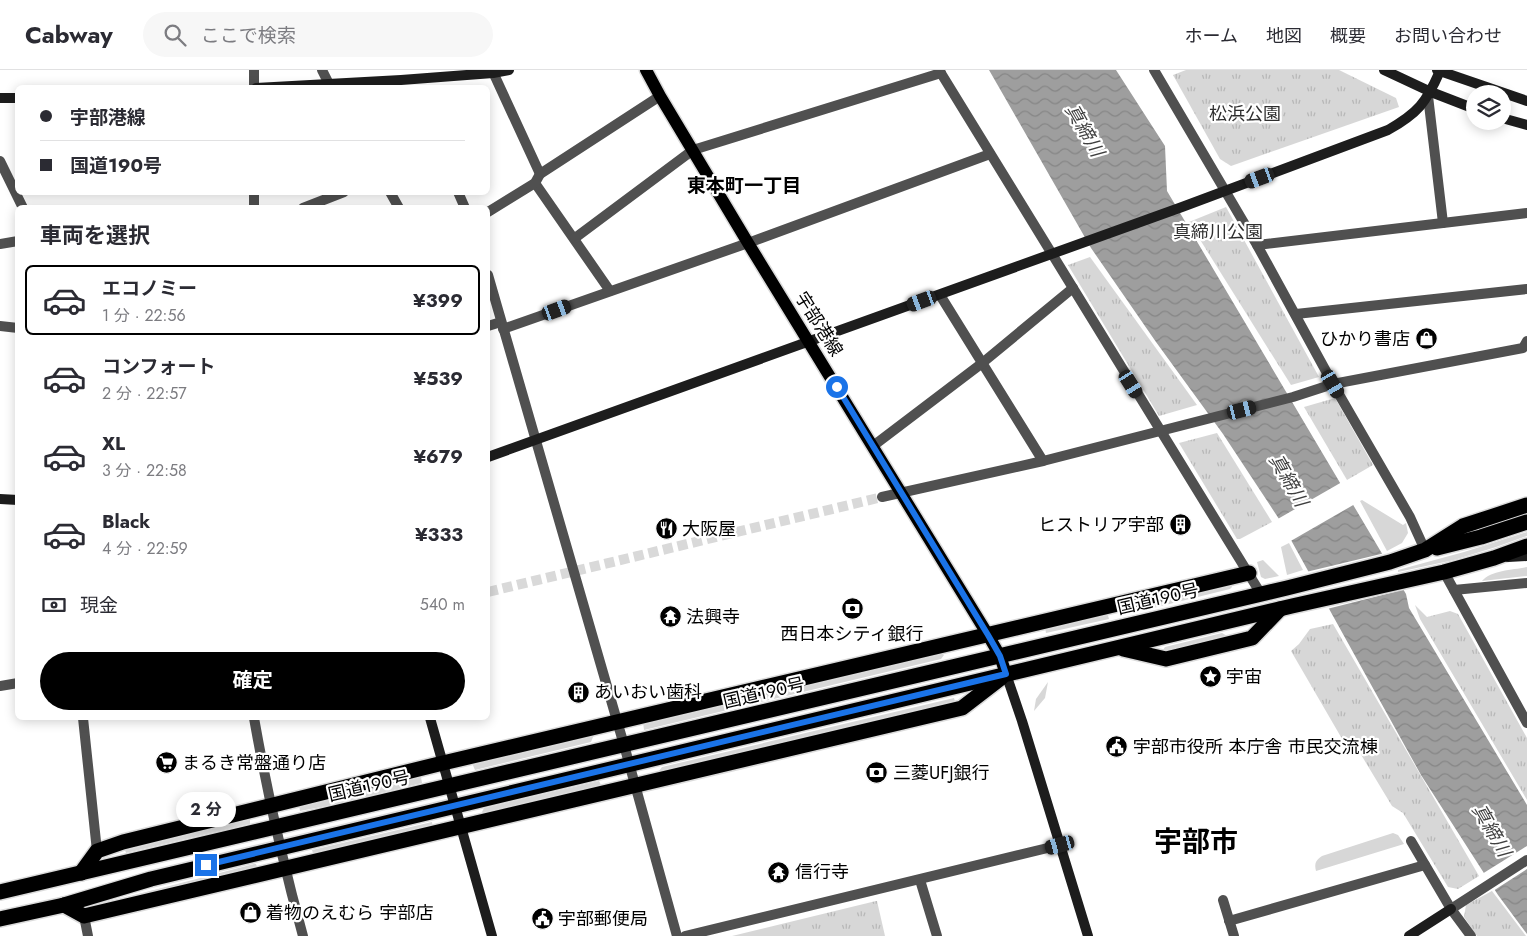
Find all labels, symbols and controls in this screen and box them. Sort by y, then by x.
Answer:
search box [143,12,493,57]
text: Cabway [25,17,113,52]
icon: search [161,21,189,49]
text: ここで検索 [201,22,296,49]
text: ホーム [1185,23,1238,49]
text: 地図 [1266,23,1302,49]
text: 概要 [1330,23,1366,49]
text: お問い合わせ [1394,23,1502,49]
map controls [1466,85,1511,130]
button: layers [1466,85,1511,130]
water label: 真締川 [1059,99,1112,163]
park label: 松浜公園 [1209,101,1281,127]
text: 宇部港線 [70,104,146,131]
text: 国道190号 [70,152,162,179]
car [1243,166,1276,190]
district label: 東本町一丁目 [687,172,801,199]
text: 車両を選択 [40,219,150,251]
park label: 真締川公園 [1173,219,1263,245]
text: エコノミー [102,275,197,302]
icon: car [42,278,87,323]
text: ¥399 [413,287,463,314]
street label: 宇部港線 [789,287,849,361]
car [905,289,938,313]
car [540,298,573,322]
text: 1 分 · 22:56 [102,304,186,327]
place label: ひかり書店 [1320,326,1410,352]
shop icon: ひかり書店 [1414,327,1438,351]
text: コンフォート [102,353,215,380]
icon: car [42,356,87,401]
text: ¥539 [414,365,463,392]
car [1116,367,1145,401]
car [1319,367,1346,401]
route start [826,376,848,398]
text: 2 分 · 22:57 [102,382,187,405]
car [1225,399,1258,421]
text: XL [102,430,125,457]
icon: car [42,434,87,479]
text: ¥679 [413,443,463,470]
water label: 真締川 [1263,449,1316,513]
text: 3 分 · 22:58 [102,459,187,482]
text: Black [102,508,150,535]
icon: car [42,512,87,557]
place label: ヒストリア宇部 [1038,512,1164,538]
building icon: ヒストリア宇部 [1168,513,1192,537]
place label: 大阪屋 [682,516,736,542]
restaurant icon: 大阪屋 [654,517,678,541]
text: ¥333 [415,521,463,548]
text: 4 分 · 22:59 [102,537,188,560]
street label: 国道190号 [1115,577,1201,621]
icon: cash [40,591,68,619]
text: 現金 [80,592,118,619]
text: 540 m [420,593,465,616]
bank icon: 西日本シティ銀行 [840,597,864,621]
place label: 法興寺 [686,604,740,630]
temple icon: 法興寺 [658,605,682,629]
place label: 西日本シティ銀行 [781,621,923,647]
button: 確定 [40,652,465,710]
place label: 宇宙 [1226,664,1262,690]
place icon: 宇宙 [1198,665,1222,689]
street label: 国道190号 [721,671,807,715]
place label: あいおい歯科 [594,679,702,705]
building icon: あいおい歯科 [566,680,590,704]
place label: 宇部市役所 本庁舎 市民交流棟 [1133,734,1378,760]
public building icon: 宇部市役所 本庁舎 市民交流棟 [1105,735,1129,759]
place label: まるき常盤通り店 [182,750,326,776]
supermarket icon: まるき常盤通り店 [154,751,178,775]
place label: 三菱UFJ銀行 [893,760,990,786]
bank icon: 三菱UFJ銀行 [865,761,889,785]
street label: 国道190号 [326,764,412,808]
callout: 2 分 [176,792,236,828]
text: 2 分 [190,798,222,821]
water label: 真締川 [1466,799,1519,863]
district label: 宇部市 [1154,821,1238,862]
car [1043,834,1076,856]
route end [195,854,217,876]
place label: 信行寺 [795,859,849,885]
temple icon: 信行寺 [767,860,791,884]
place label: 着物のえむら 宇部店 [266,900,433,926]
shop icon: 着物のえむら 宇部店 [238,901,262,925]
place label: 宇部郵便局 [558,906,648,932]
public building icon: 宇部郵便局 [530,907,554,931]

